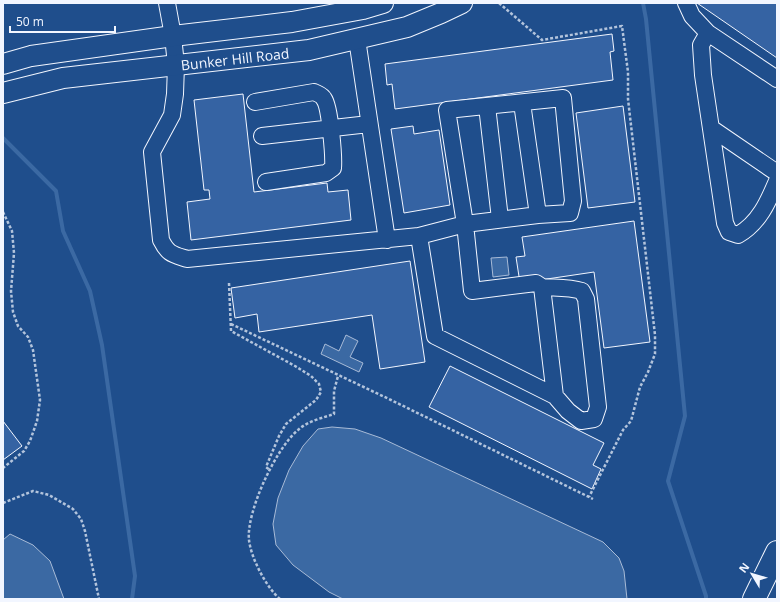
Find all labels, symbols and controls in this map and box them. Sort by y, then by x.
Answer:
scale bar [10,8,115,34]
text: 50 m [16,13,44,30]
street label: Bunker Hill Road [180,43,290,74]
north arrow [732,554,772,594]
text: N [735,559,752,576]

